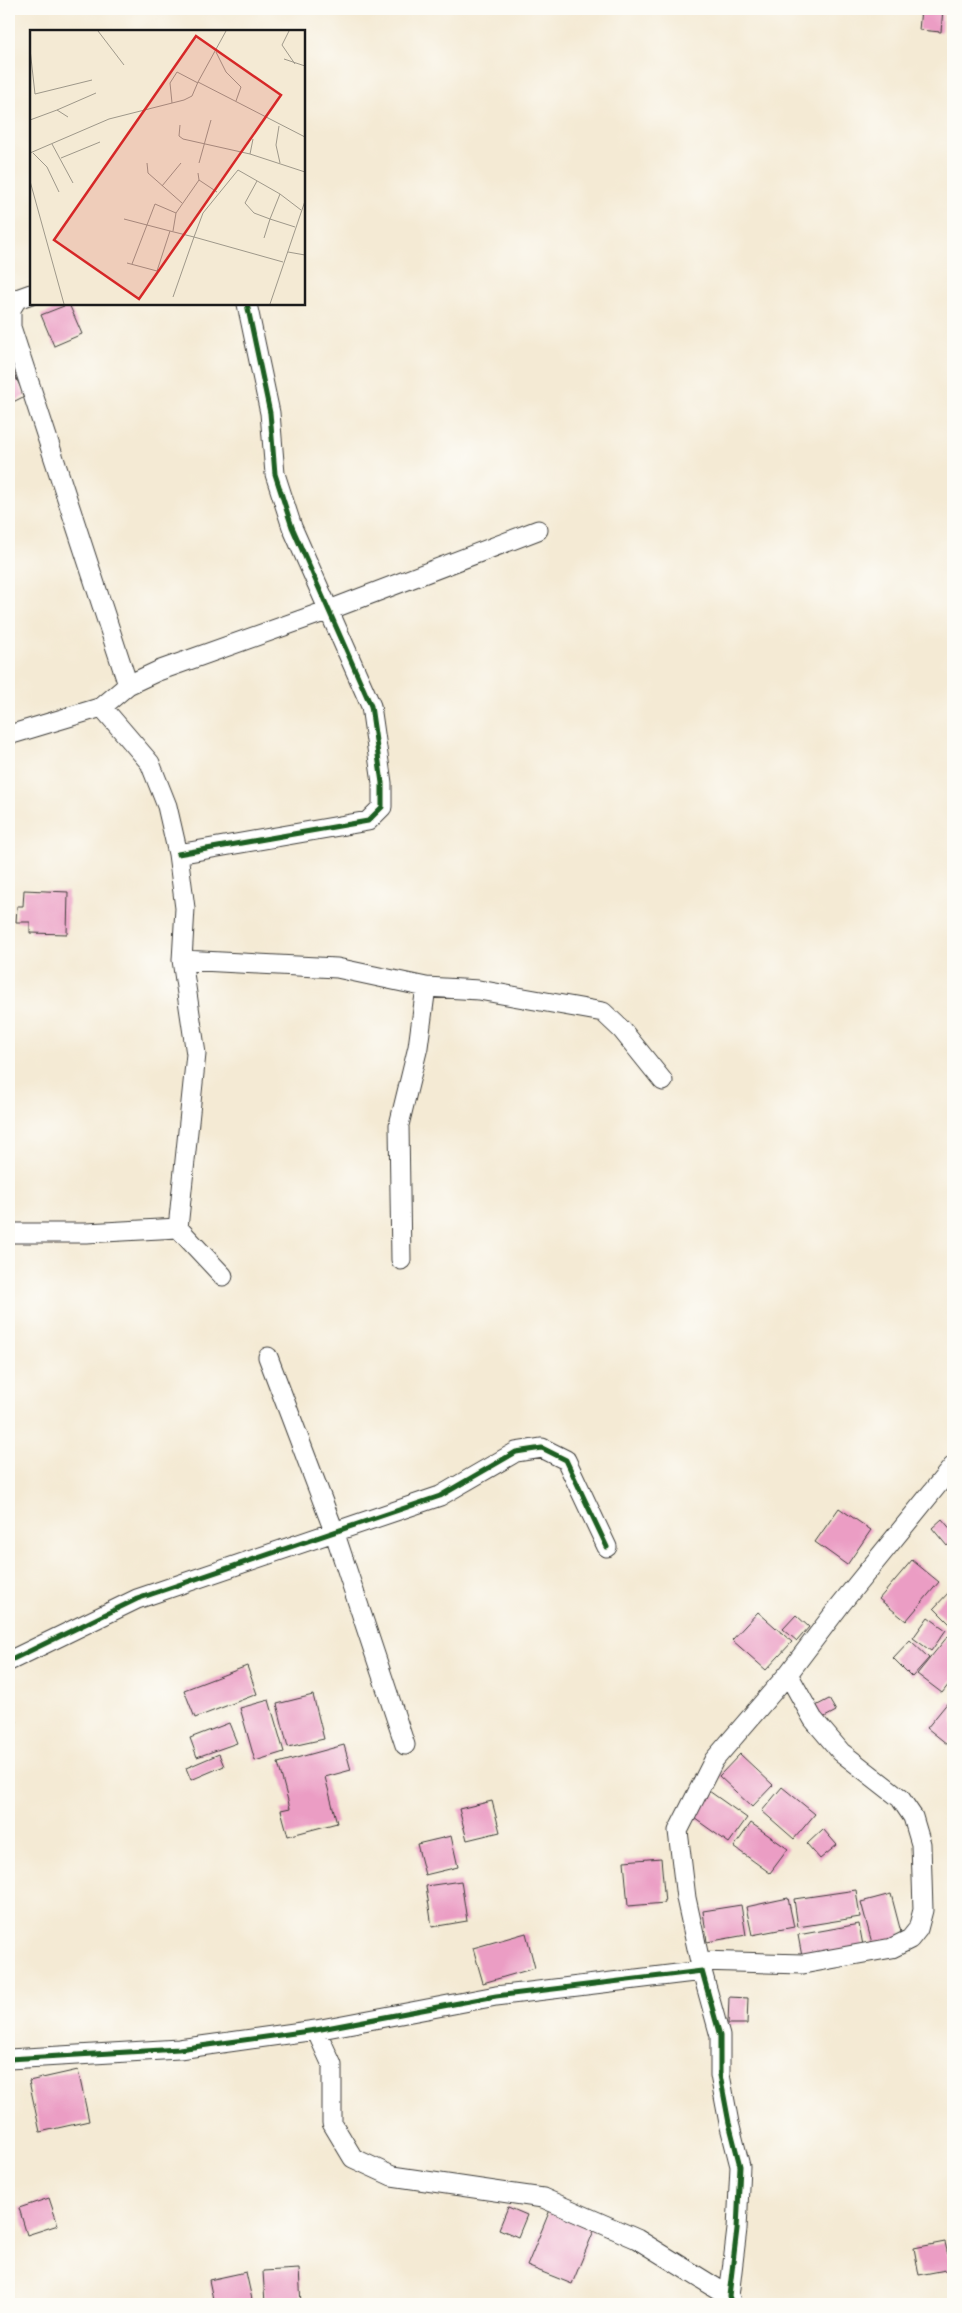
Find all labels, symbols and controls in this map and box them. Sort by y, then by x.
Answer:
inset map [30,30,305,305]

